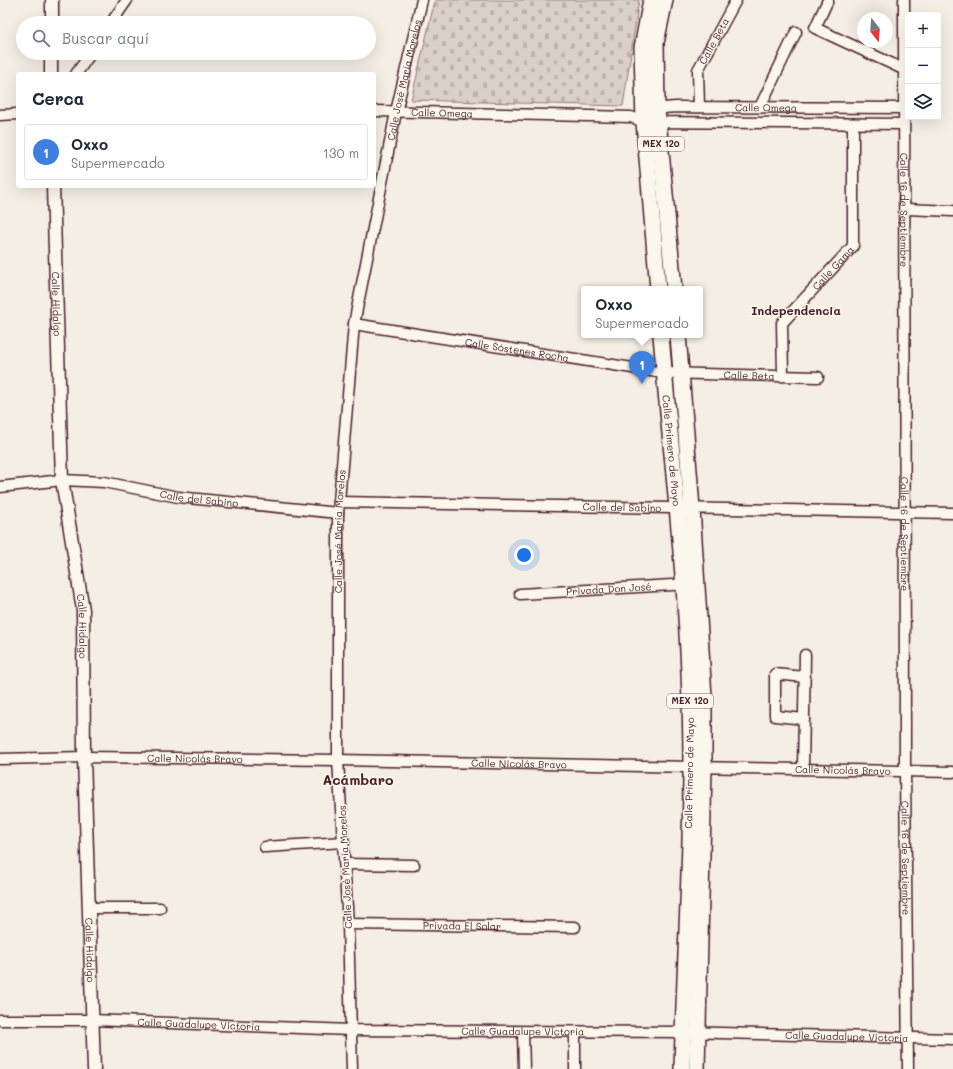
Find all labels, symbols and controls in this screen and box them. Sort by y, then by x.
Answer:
north arrow [857,12,893,48]
map controls [905,12,941,120]
button: + [905,12,941,48]
street label: Calle Beta [695,15,732,67]
search box [16,16,376,60]
street label: Calle José María Morelos [383,18,424,142]
icon: search [30,27,52,49]
text: Buscar aquí [62,28,149,48]
button: − [905,48,941,84]
button: layers [905,84,941,120]
text: Cerca [32,87,84,109]
street label: Calle Omega [735,100,797,115]
street label: Calle Omega [411,105,473,120]
text: Oxxo [71,134,108,154]
road number: MEX 120 [638,137,684,151]
text: 1 [43,144,49,161]
text: 130 m [323,144,359,161]
street label: Calle 16 de Septiembre [897,153,911,267]
text: Supermercado [71,154,165,171]
street label: Calle Gama [809,243,857,293]
street label: Calle Hidalgo [49,271,65,337]
popup [581,286,703,338]
text: Oxxo [595,294,632,314]
district label: Independencia [751,302,841,318]
text: Supermercado [595,314,689,331]
street label: Calle Sóstenes Rocha [464,335,570,365]
pin: 1 [629,351,655,384]
street label: Calle Beta [724,368,775,383]
street label: Calle Primero de Mayo [659,394,684,507]
street label: Calle José María Morelos [331,469,349,593]
street label: Calle 16 de Septiembre [898,477,912,591]
street label: Calle del Sabino [159,486,239,510]
street label: Calle del Sabino [582,499,662,515]
your location [514,545,534,565]
street label: Privada Don José [566,579,652,598]
street label: Calle Hidalgo [73,593,90,659]
road number: MEX 120 [667,694,713,708]
street label: Calle Primero de Mayo [681,717,697,829]
street label: Calle Nicolás Bravo [147,751,243,766]
street label: Calle Nicolás Bravo [471,756,567,771]
street label: Calle Nicolás Bravo [795,762,891,778]
district label: Acámbaro [322,770,394,789]
street label: Calle 16 de Septiembre [898,801,913,915]
street label: Calle José María Morelos [335,805,355,929]
street label: Calle Hidalgo [82,917,98,983]
street label: Privada El Solar [423,918,501,933]
street label: Calle Guadalupe Victoria [137,1015,261,1034]
street label: Calle Guadalupe Victoria [461,1024,584,1038]
street label: Calle Guadalupe Victoria [785,1028,908,1045]

